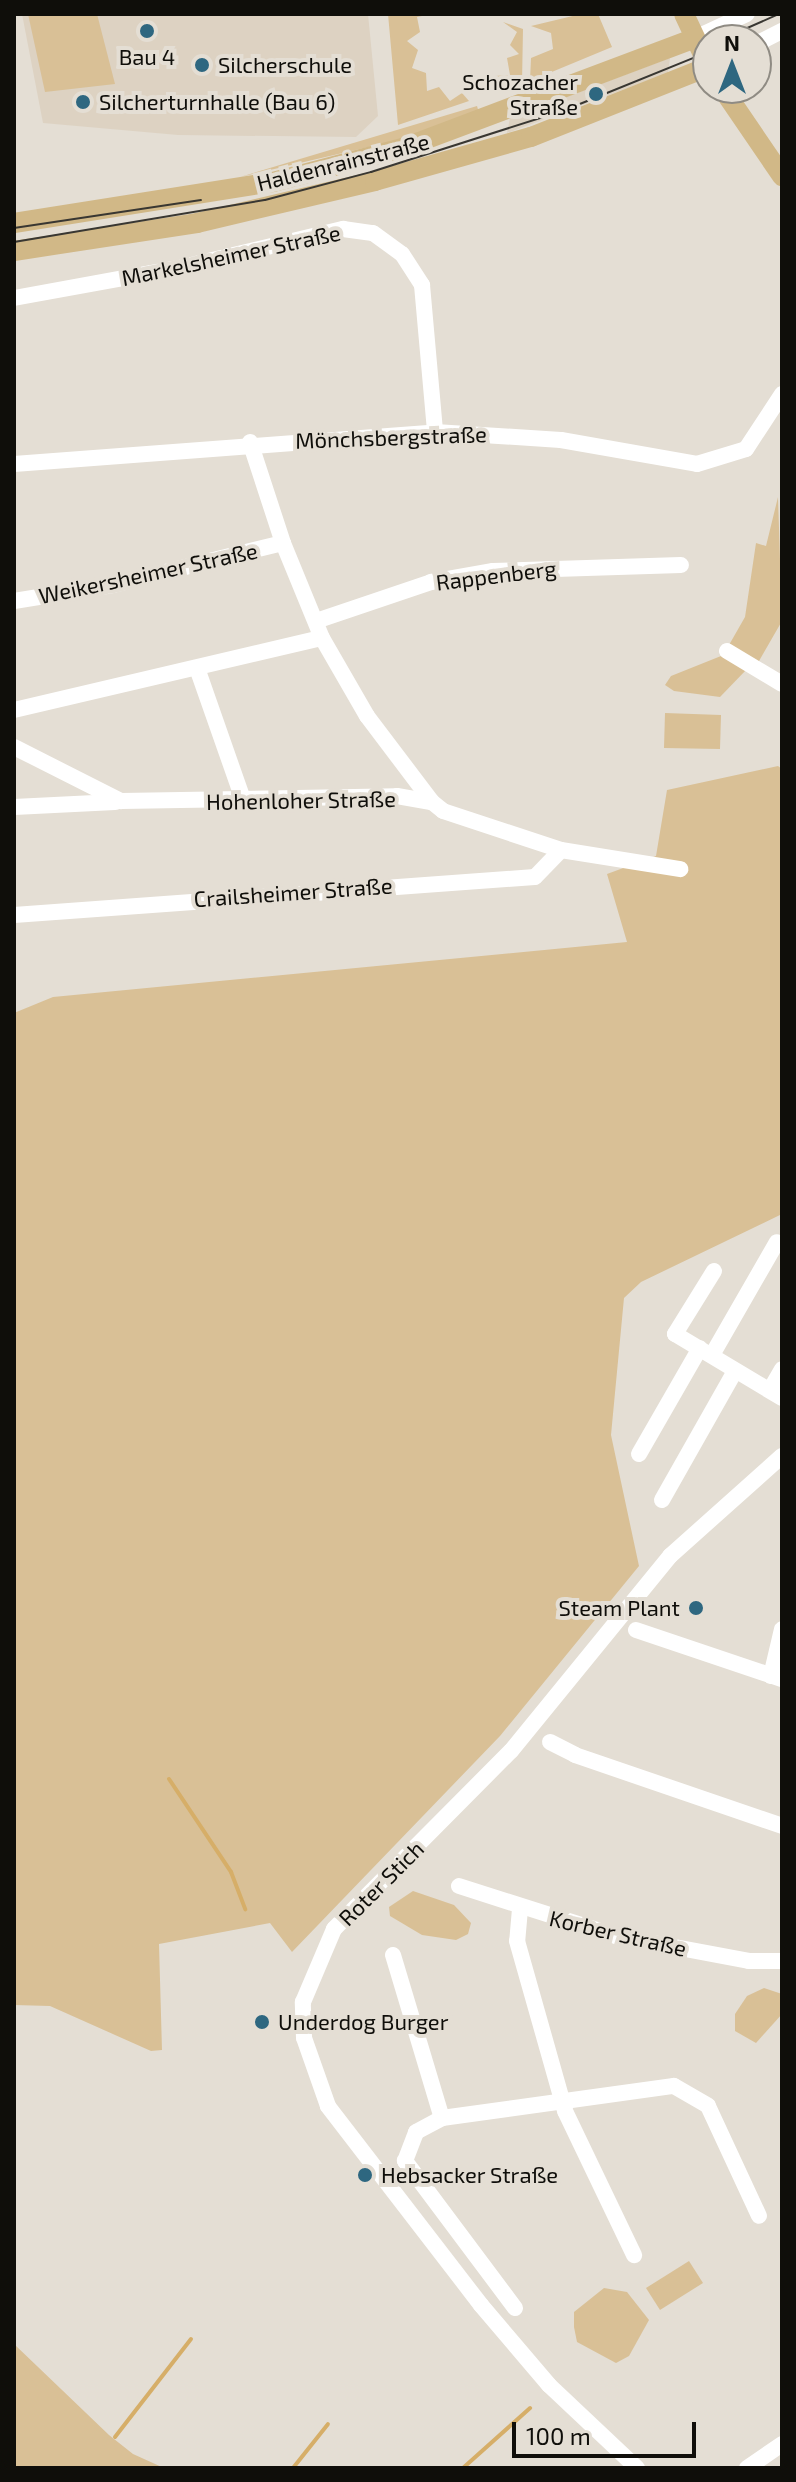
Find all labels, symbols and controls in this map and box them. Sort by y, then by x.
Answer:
marker: Bau 4 [138,22,156,40]
north arrow [692,24,772,104]
text: N [724,29,740,55]
place label: Bau 4 [119,44,175,70]
place label: Silcherschule [218,52,352,78]
marker: Silcherschule [193,56,211,74]
place label: Schozacher Straße [462,68,578,120]
marker: Schozacher Straße [585,83,607,105]
place label: Silcherturnhalle (Bau 6) [99,89,335,115]
marker: Silcherturnhalle (Bau 6) [74,93,92,111]
street label: Haldenrainstraße [254,128,432,196]
street label: Markelsheimer Straße [119,219,343,291]
street label: Mönchsbergstraße [295,420,487,454]
street label: Weikersheimer Straße [36,537,260,609]
street label: Rappenberg [434,555,558,595]
street label: Hohenloher Straße [206,785,396,815]
street label: Crailsheimer Straße [193,872,393,912]
place label: Steam Plant [559,1595,680,1621]
marker: Steam Plant [687,1599,705,1617]
street label: Roter Stich [333,1835,429,1931]
street label: Korber Straße [547,1904,689,1962]
place label: Underdog Burger [278,2009,448,2035]
marker: Underdog Burger [253,2013,271,2031]
place label: Hebsacker Straße [381,2162,559,2188]
marker: Hebsacker Straße [356,2166,374,2184]
scale bar [516,2406,700,2456]
text: 100 m [526,2421,591,2450]

